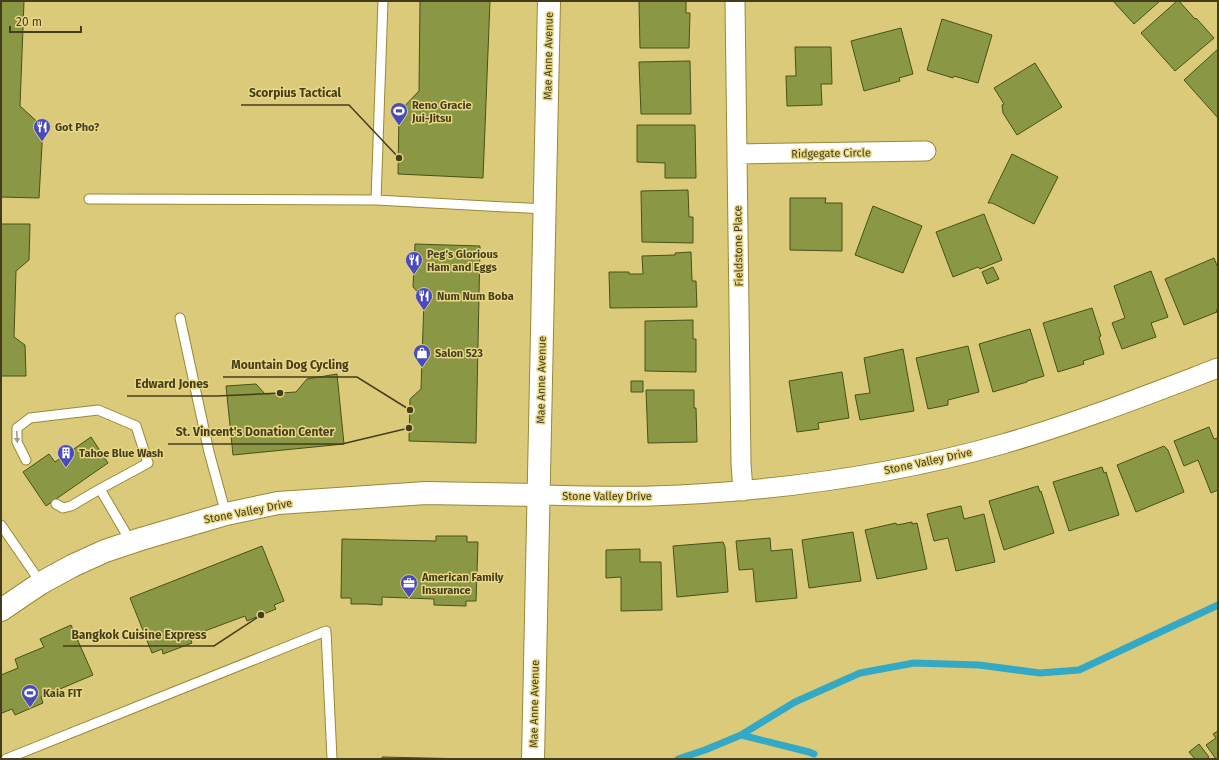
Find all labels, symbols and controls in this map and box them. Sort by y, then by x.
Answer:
scale bar [10,8,81,34]
street label: Mae Anne Avenue [541,12,556,100]
text: 20 m [16,15,42,29]
callout: Scorpius Tactical [241,81,349,105]
text: Scorpius Tactical [249,86,341,100]
place label: Reno Gracie Jui-Jitsu [411,99,472,125]
sports icon: Reno Gracie Jui-Jitsu [389,101,409,126]
restaurant icon: Got Pho? [32,117,52,142]
place label: Got Pho? [55,121,100,134]
street label: Ridgegate Circle [791,146,871,161]
street label: Fieldstone Place [731,205,746,287]
place label: Peg's Glorious Ham and Eggs [427,248,499,274]
restaurant icon: Peg's Glorious Ham and Eggs [404,250,424,275]
restaurant icon: Num Num Boba [414,286,434,311]
place label: Num Num Boba [437,290,514,303]
street label: Mae Anne Avenue [534,336,549,424]
shop icon: Salon 523 [412,343,432,368]
place label: Salon 523 [435,347,483,360]
callout: Mountain Dog Cycling [223,353,357,377]
text: Mountain Dog Cycling [231,358,349,372]
callout: Edward Jones [127,372,217,396]
text: Edward Jones [135,377,209,391]
callout: St. Vincent's Donation Center [168,420,342,444]
text: St. Vincent's Donation Center [176,425,334,439]
one-way arrow [14,431,21,443]
building icon: Tahoe Blue Wash [56,443,76,468]
street label: Stone Valley Drive [883,446,973,477]
place label: Tahoe Blue Wash [79,447,163,460]
street label: Stone Valley Drive [562,490,652,503]
street label: Stone Valley Drive [203,497,293,526]
place label: American Family Insurance [421,571,504,597]
office icon: American Family Insurance [399,573,419,598]
callout: Bangkok Cuisine Express [63,622,214,646]
text: Bangkok Cuisine Express [71,628,207,642]
street label: Mae Anne Avenue [527,660,542,748]
sports icon: Kaia FIT [20,683,40,708]
place label: Kaia FIT [43,687,82,700]

